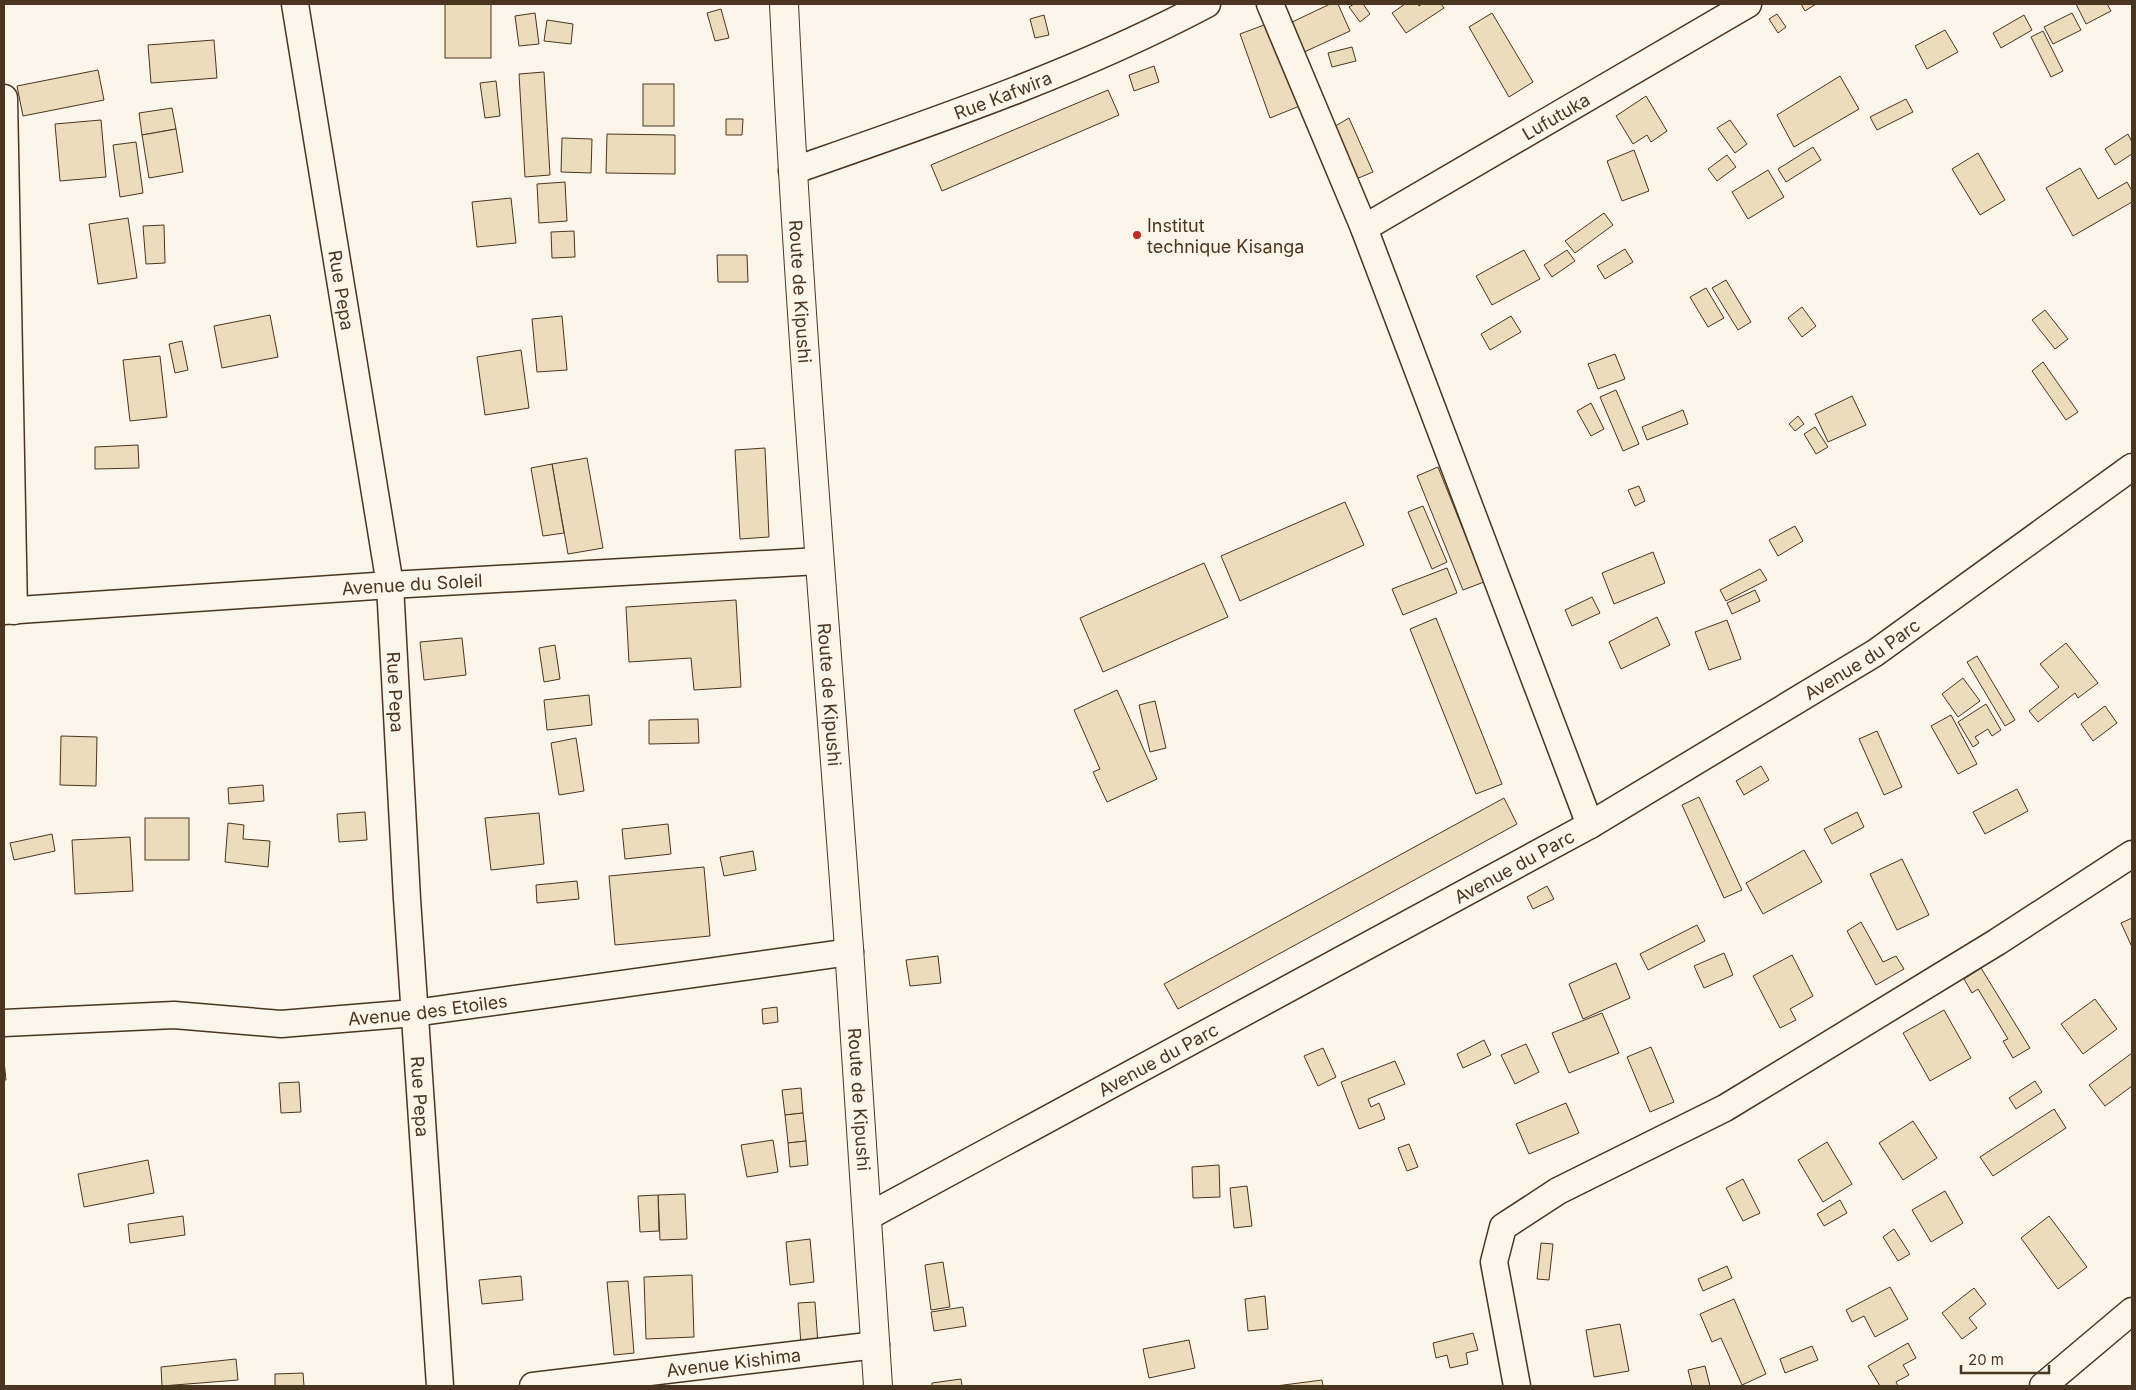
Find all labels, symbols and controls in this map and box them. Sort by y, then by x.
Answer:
street label: Rue Kafwira [951,67,1055,123]
street label: Lufutuka [1518,88,1593,144]
place label: Institut technique Kisanga [1147,215,1304,257]
street label: Route de Kipushi [785,219,816,364]
marker: Institut technique Kisanga [1131,229,1143,241]
street label: Rue Pepa [325,249,359,332]
street label: Avenue du Soleil [341,569,483,599]
street label: Avenue du Parc [1800,614,1924,704]
street label: Route de Kipushi [814,622,846,767]
street label: Rue Pepa [383,651,408,733]
street label: Avenue du Parc [1450,825,1578,907]
street label: Avenue des Etoiles [347,990,509,1029]
street label: Avenue du Parc [1094,1018,1222,1100]
street label: Route de Kipushi [844,1027,875,1172]
street label: Rue Pepa [407,1055,434,1138]
scale bar [1961,1342,2048,1374]
street label: Avenue Kishima [665,1344,802,1380]
text: 20 m [1968,1350,2004,1369]

